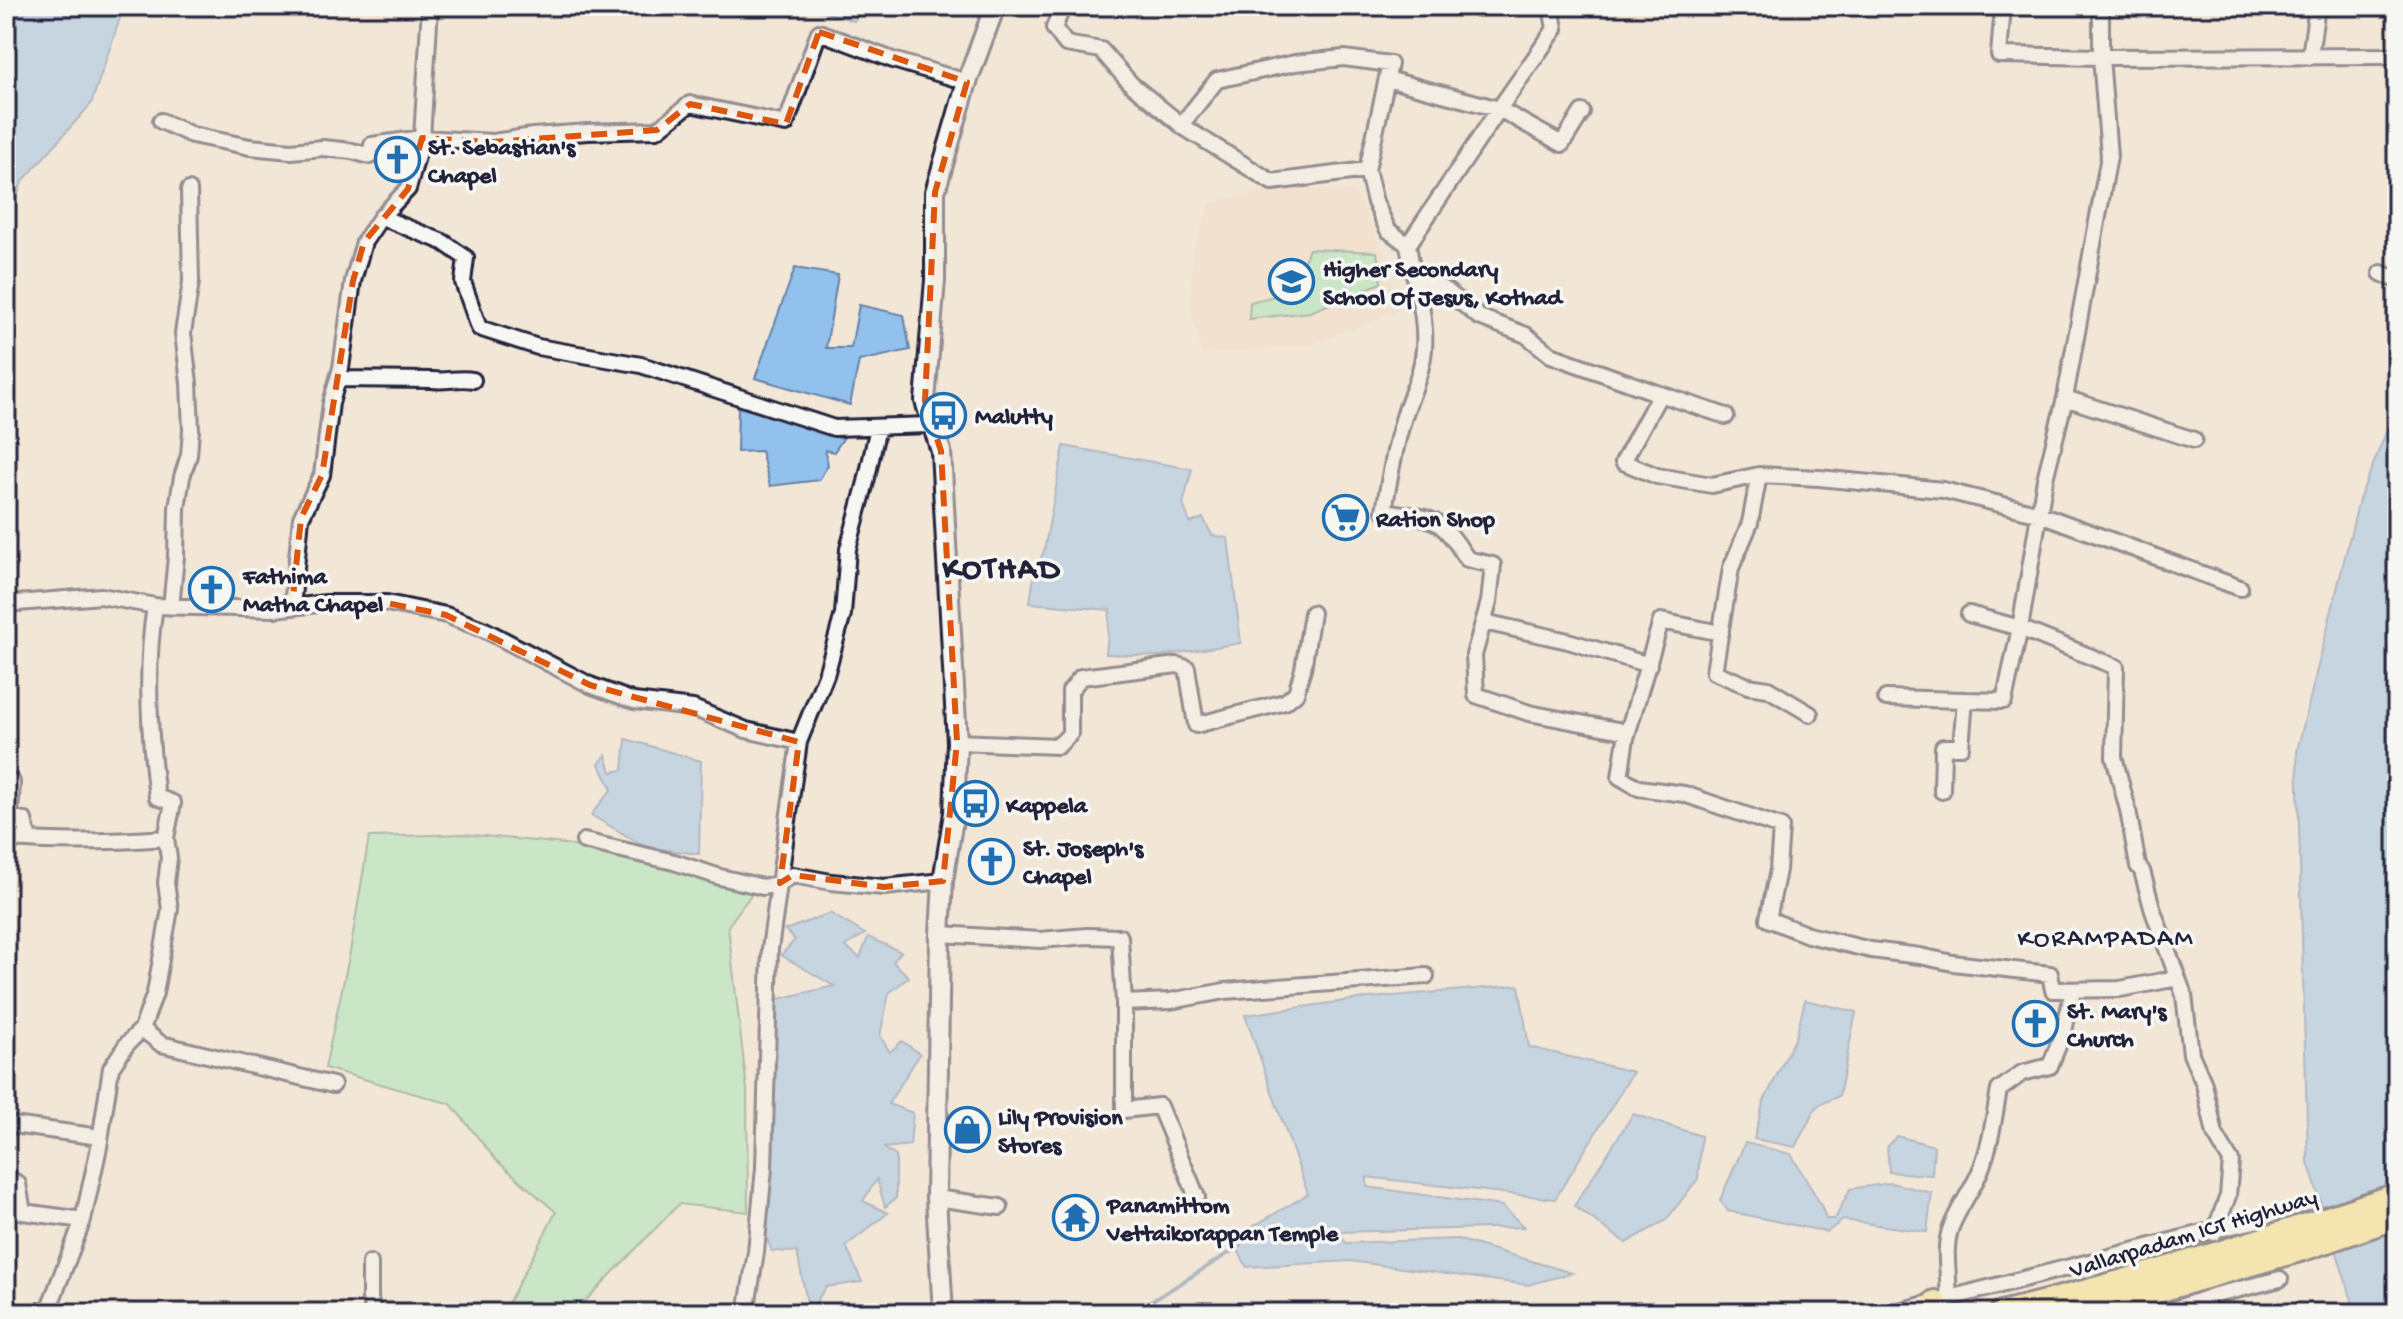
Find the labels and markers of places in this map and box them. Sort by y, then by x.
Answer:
place label: St. Sebastian's Chapel [428,135,576,192]
church icon: St. Sebastian's Chapel [373,136,421,184]
place label: Higher Secondary School Of Jesus, Kothad [1323,257,1564,314]
school or university icon: Higher Secondary School Of Jesus, Kothad [1268,258,1316,306]
bus stop icon: Malutty [920,391,968,439]
place label: Malutty [975,404,1053,433]
supermarket icon: Ration Shop [1321,494,1369,542]
place label: Ration Shop [1375,507,1495,536]
place label: Fathima Matha Chapel [242,564,383,621]
church icon: Fathima Matha Chapel [188,565,236,613]
bus stop icon: Kappela [951,780,999,828]
place label: Kappela [1005,793,1089,822]
place label: St. Joseph's Chapel [1023,836,1144,893]
church icon: St. Joseph's Chapel [968,837,1016,885]
place label: St. Mary's Church [2067,999,2168,1056]
church icon: St. Mary's Church [2012,1000,2060,1048]
place label: Lily Provision Stores [998,1105,1123,1162]
shop icon: Lily Provision Stores [943,1106,991,1154]
place label: Panamittom Vettaikorappan Temple [1105,1193,1340,1250]
temple icon: Panamittom Vettaikorappan Temple [1052,1194,1100,1242]

